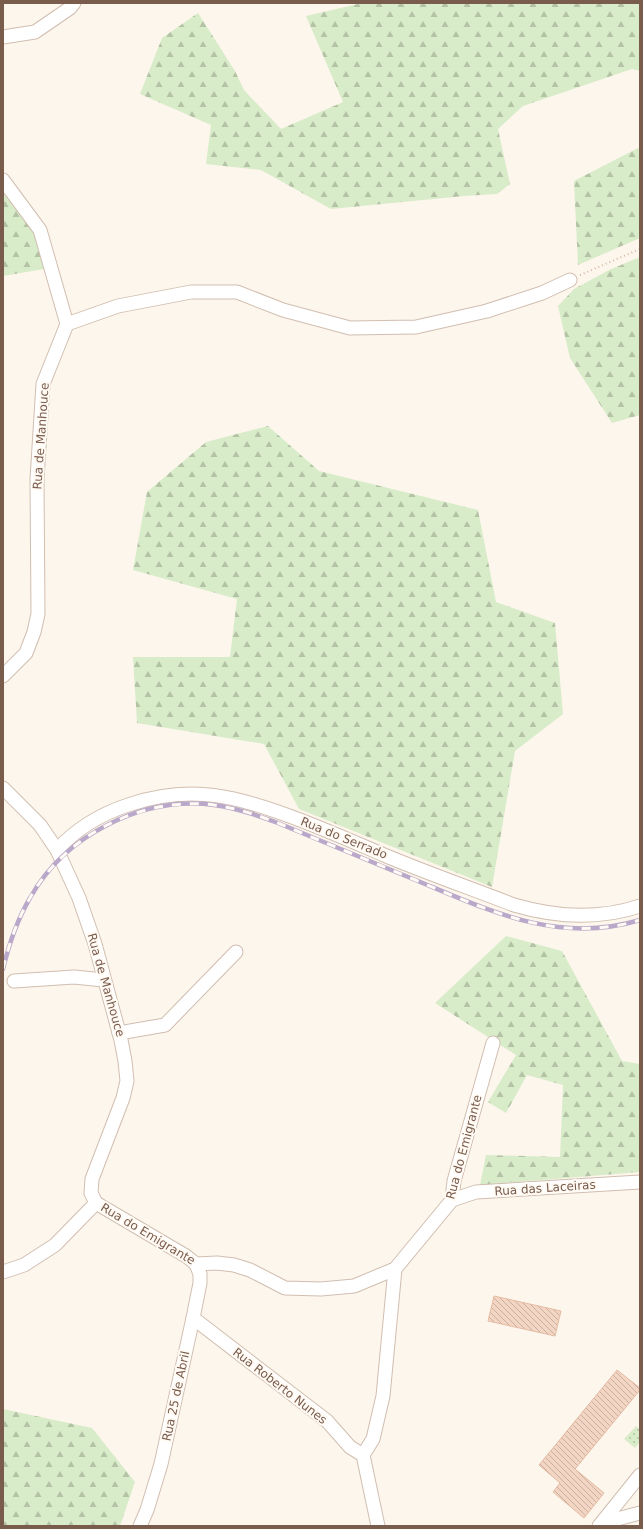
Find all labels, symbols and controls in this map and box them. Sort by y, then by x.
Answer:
street label: Rua de Manhouce [30,382,52,490]
street label: Rua do Serrado [299,814,389,862]
street label: Rua de Manhouce [84,932,128,1038]
street label: Rua do Emigrante [443,1093,485,1201]
street label: Rua das Laceiras [494,1177,596,1199]
street label: Rua do Emigrante [98,1200,198,1268]
street label: Rua Roberto Nunes [230,1345,330,1427]
street label: Rua 25 de Abril [160,1350,192,1442]

